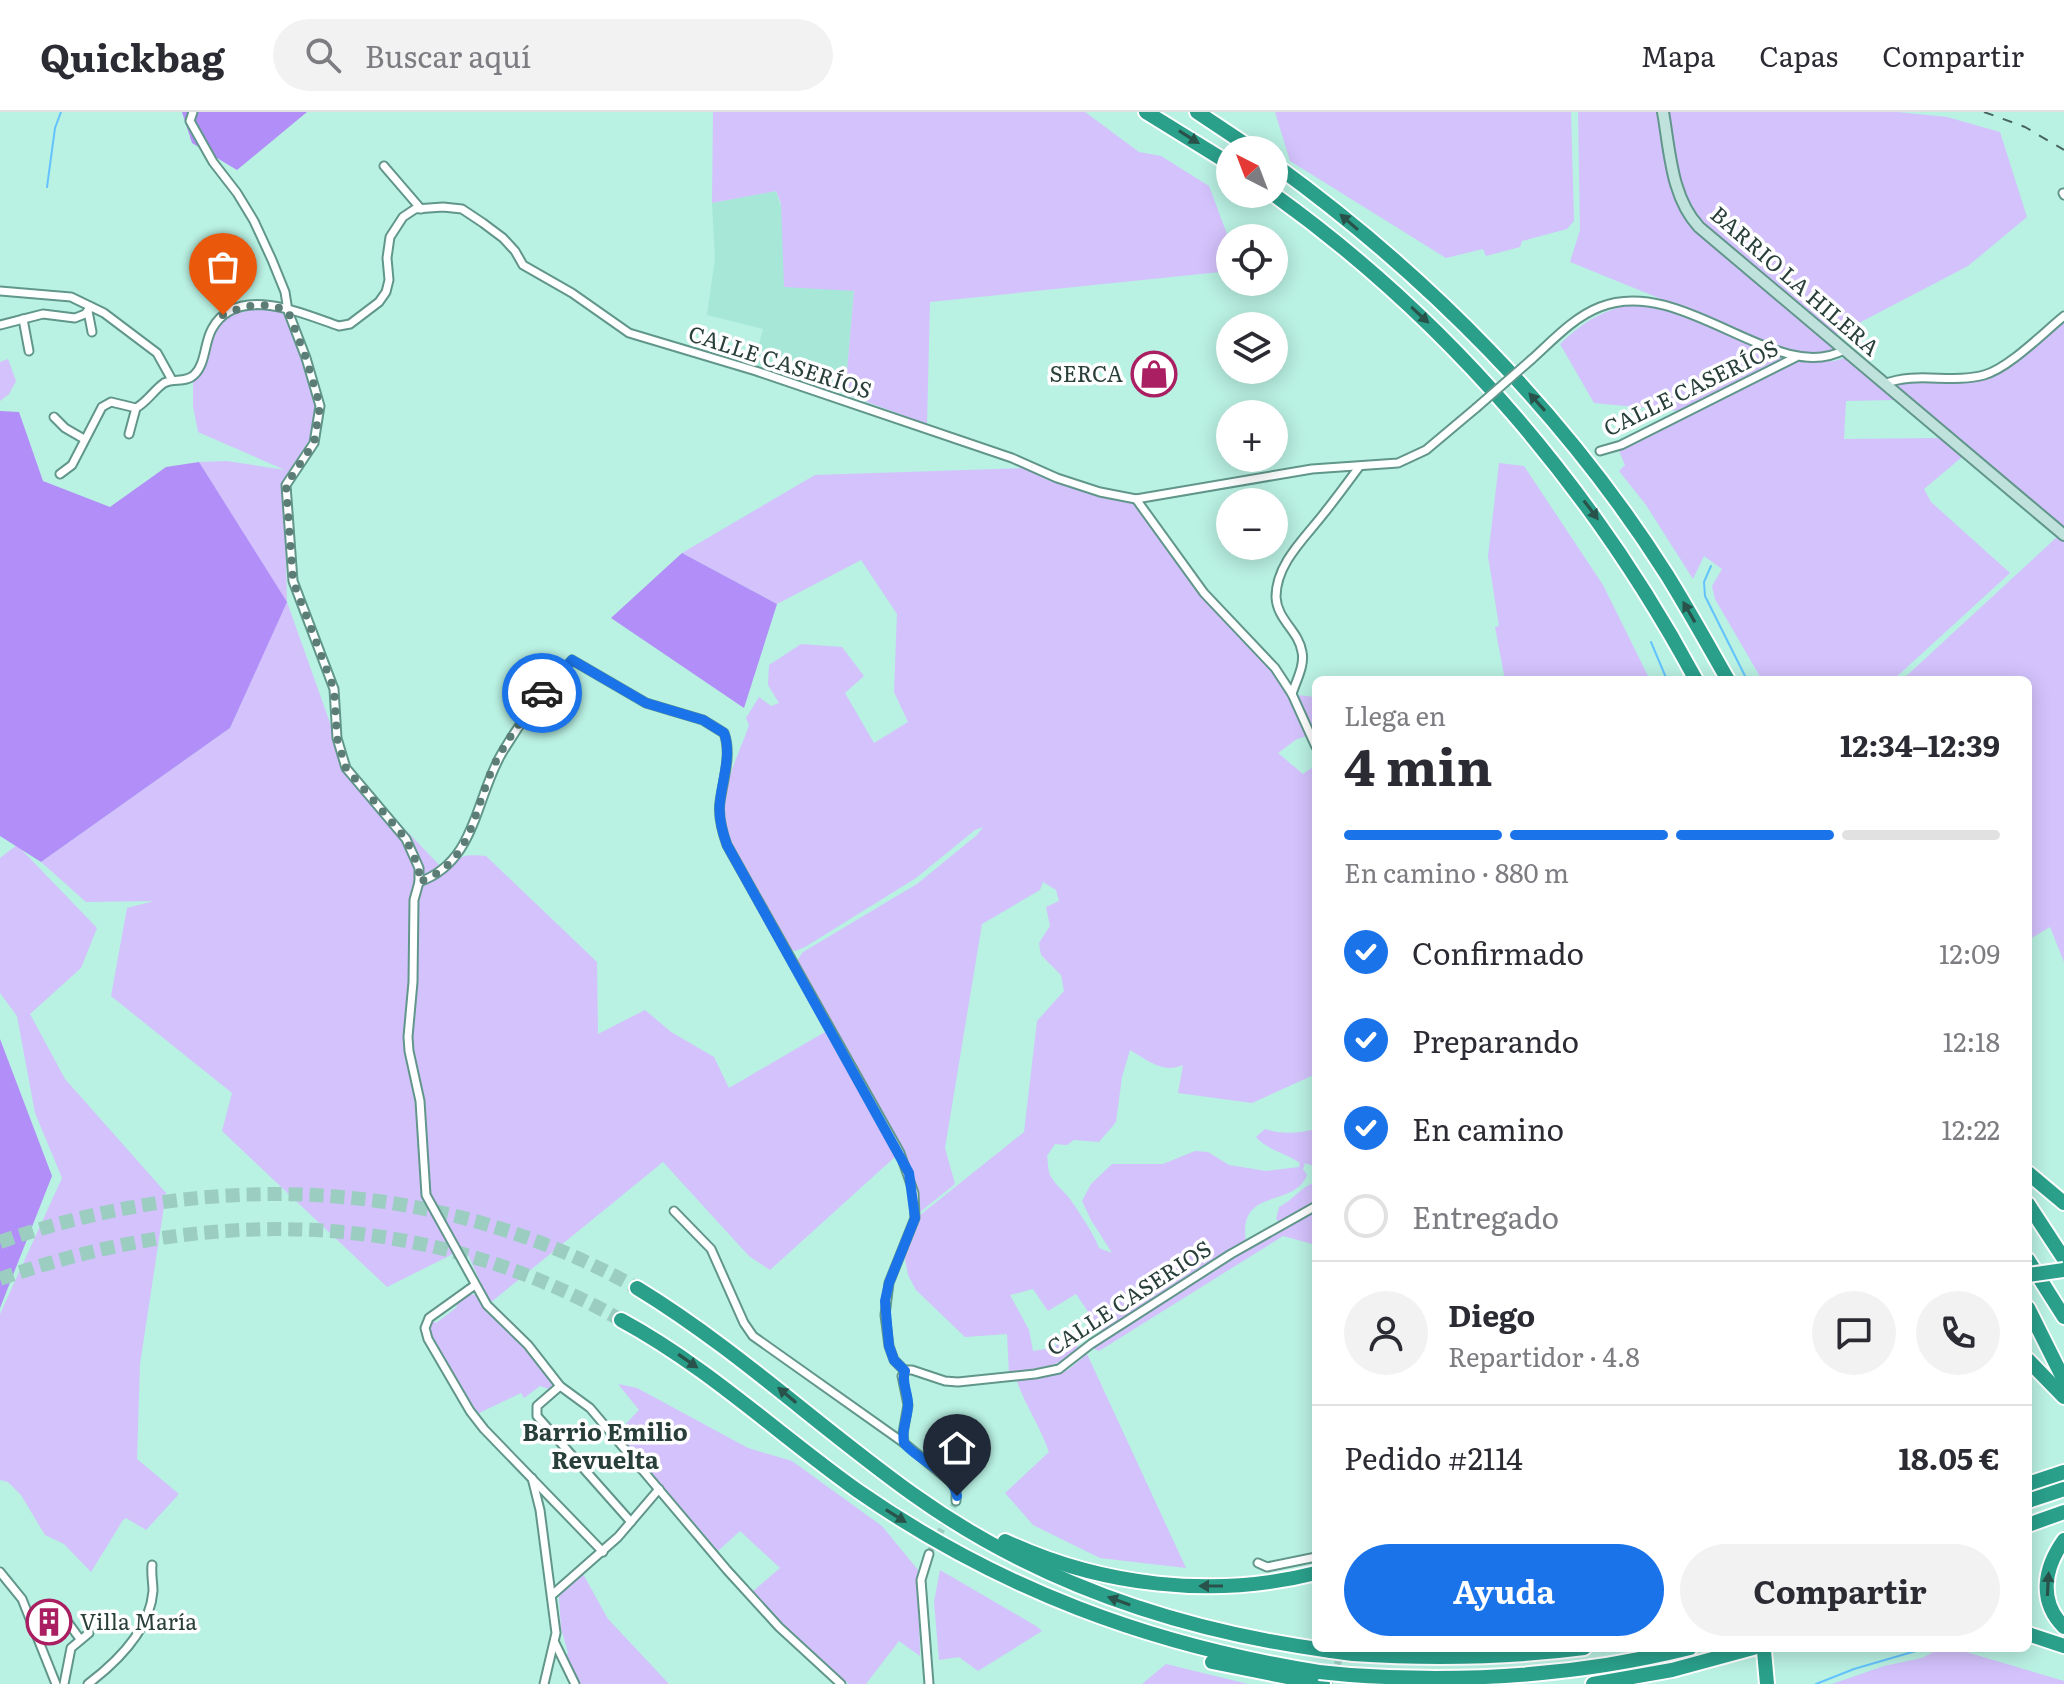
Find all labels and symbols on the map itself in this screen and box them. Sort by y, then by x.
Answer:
one-way arrow [1178,130,1200,144]
north arrow [1216,136,1288,208]
street label: BARRIO LA HILERA [1704,197,1888,363]
one-way arrow [1340,214,1360,231]
pin [189,233,257,315]
one-way arrow [1410,306,1429,324]
street label: CALLE CASERÍOS [685,315,876,406]
street label: CALLE CASERÍOS [1597,330,1783,443]
shop icon: SERCA [1130,350,1178,398]
place label: SERCA [1050,356,1123,389]
one-way arrow [1528,393,1546,412]
one-way arrow [1582,500,1598,520]
one-way arrow [1682,601,1696,623]
courier [502,653,582,733]
street label: CALLE CASERIOS [1039,1231,1217,1362]
one-way arrow [677,1353,698,1368]
one-way arrow [777,1388,797,1404]
district label: Barrio Emilio Revuelta [522,1413,688,1476]
pin [923,1414,991,1496]
one-way arrow [886,1508,907,1523]
one-way arrow [2041,1571,2054,1596]
one-way arrow [1198,1580,1223,1592]
one-way arrow [1107,1594,1131,1606]
building icon: Villa María [25,1598,73,1646]
place label: Villa María [80,1604,197,1637]

